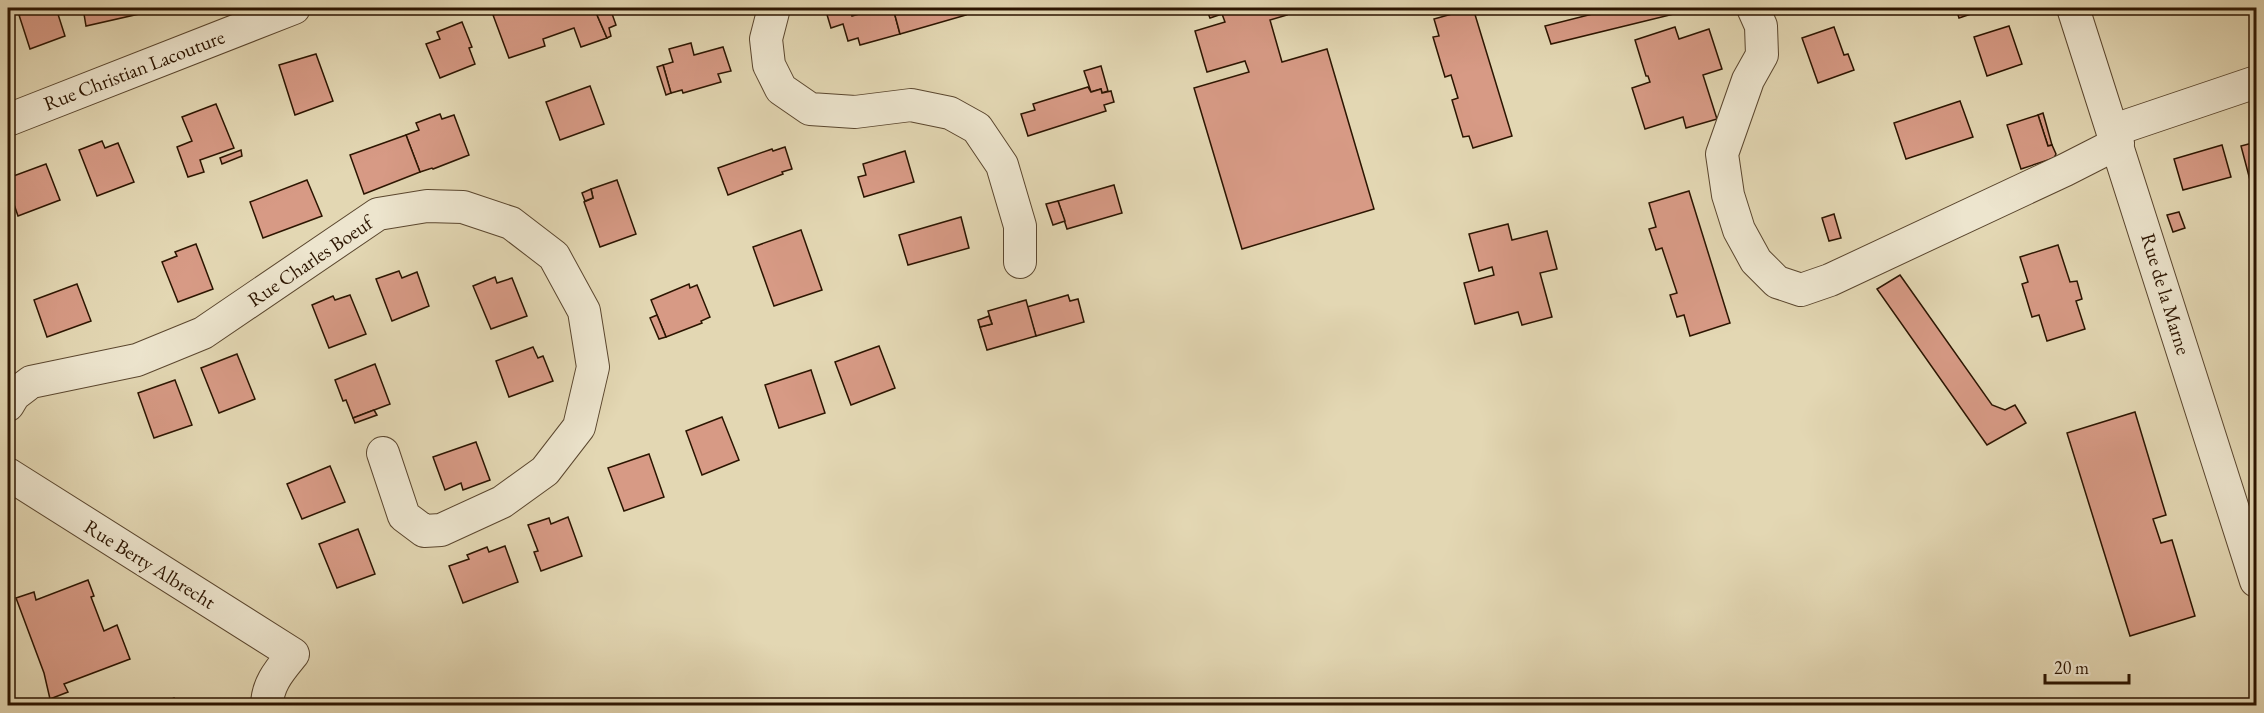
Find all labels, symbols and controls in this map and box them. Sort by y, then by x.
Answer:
street label: Rue Christian Lacouture [40,23,228,117]
street label: Rue Charles Boeuf [243,208,380,312]
street label: Rue de la Marne [2135,230,2197,358]
street label: Rue Berty Albrecht [80,513,221,615]
scale bar [2045,647,2129,685]
text: 20 m [2054,656,2089,679]

